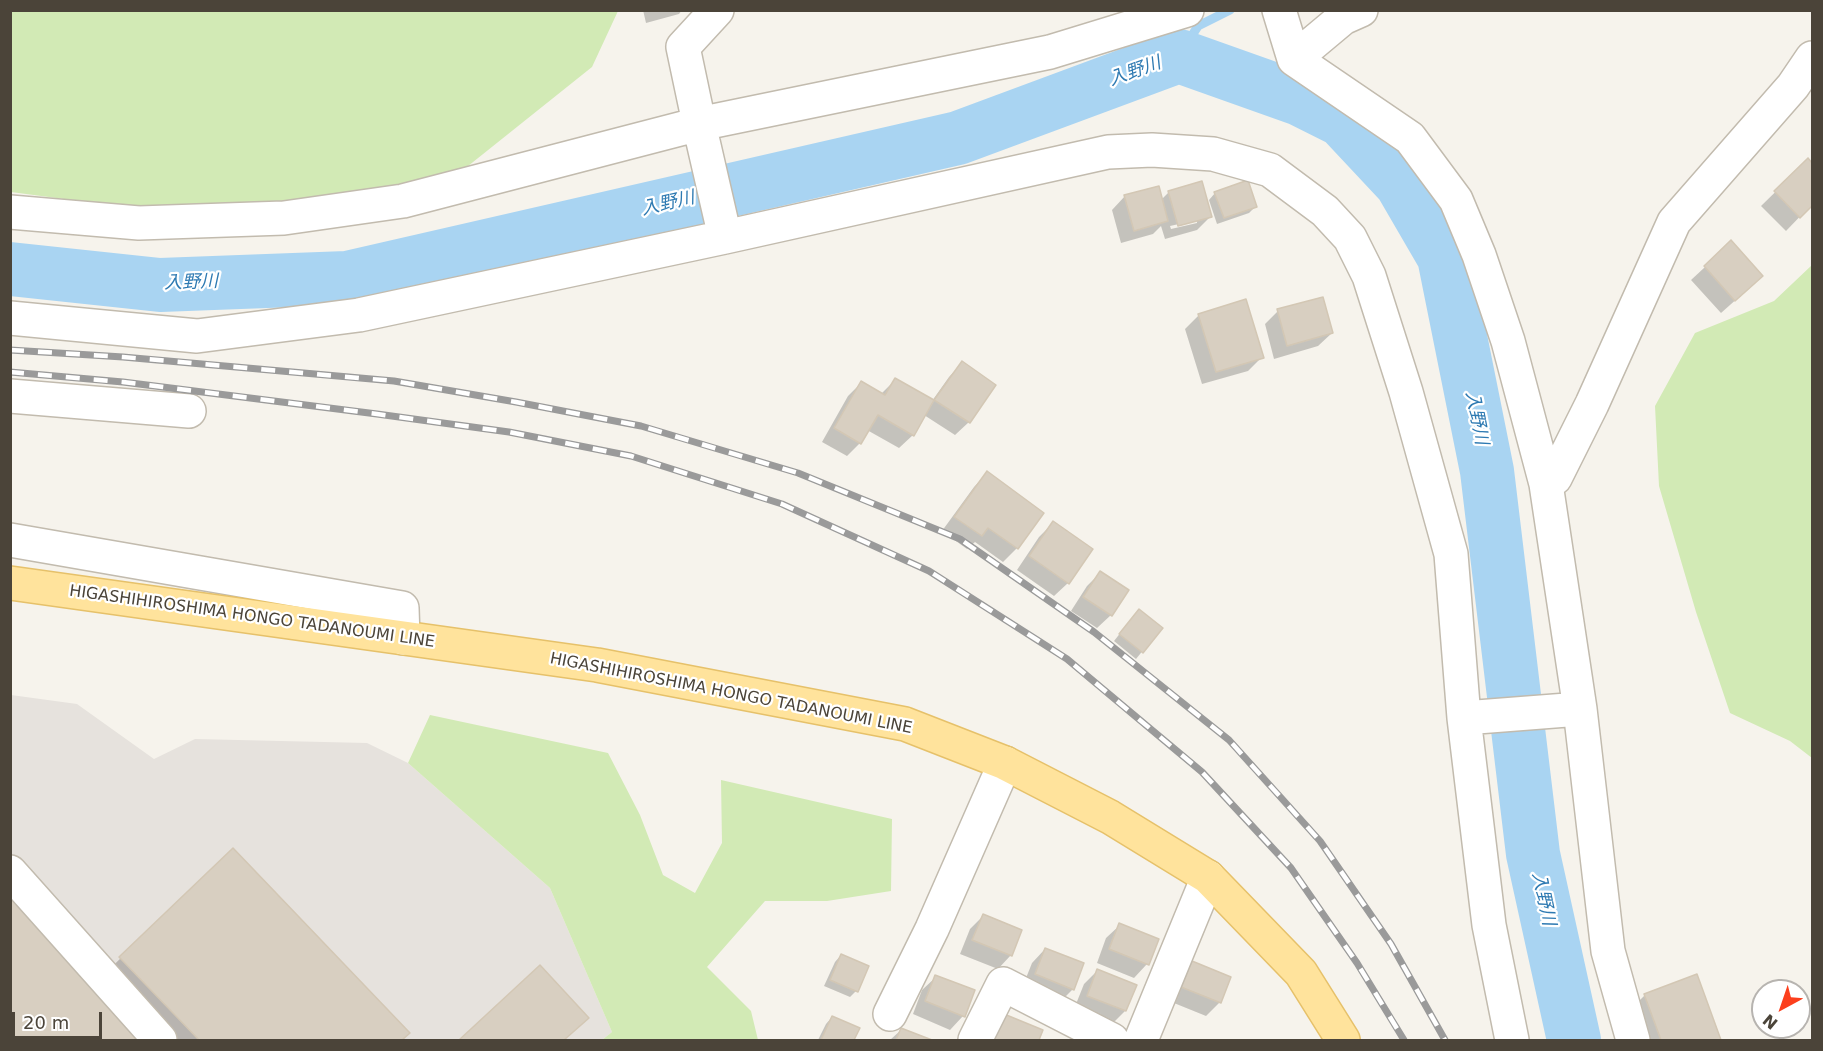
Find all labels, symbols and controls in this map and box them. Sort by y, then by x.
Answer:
water label: 入野川 [1106,53,1164,91]
water label: 入野川 [639,187,697,221]
water label: 入野川 [164,271,218,295]
water label: 入野川 [1460,389,1492,447]
street label: HIGASHIHIROSHIMA HONGO TADANOUMI LINE [68,582,436,652]
street label: HIGASHIHIROSHIMA HONGO TADANOUMI LINE [548,649,914,739]
water label: 入野川 [1527,870,1559,928]
north arrow [1751,979,1811,1039]
scale bar [15,1000,105,1038]
text: N [1759,1010,1782,1033]
text: 20 m [23,1012,69,1033]

